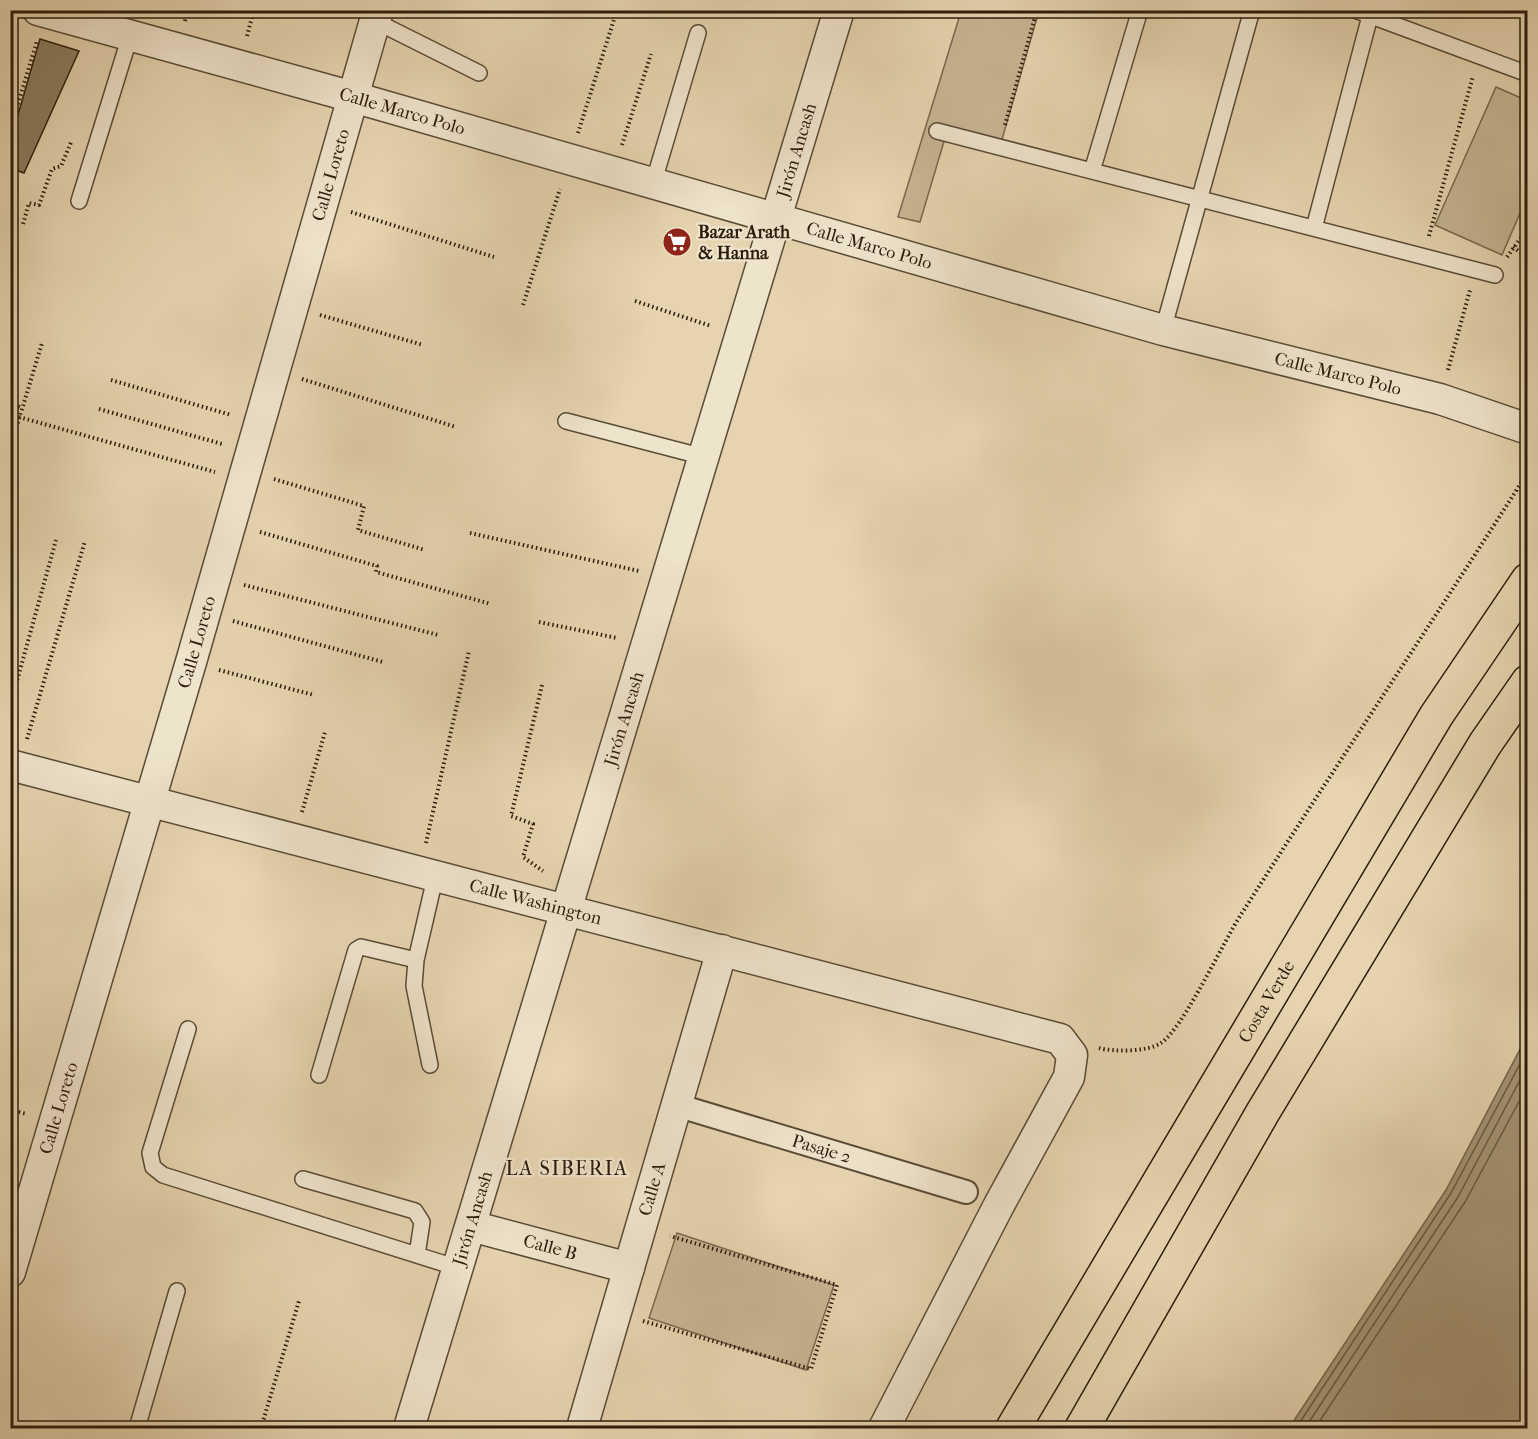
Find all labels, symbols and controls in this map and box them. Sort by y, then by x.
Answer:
street label: Calle Marco Polo [337,84,467,140]
street label: Jirón Ancash [772,101,821,202]
street label: Calle Loreto [308,126,354,224]
street label: Calle Marco Polo [804,218,934,274]
place label: Bazar Arath & Hanna [698,222,791,264]
supermarket icon: Bazar Arath & Hanna [661,226,693,258]
street label: Calle Marco Polo [1272,348,1403,400]
street label: Calle Loreto [174,594,220,691]
street label: Jirón Ancash [600,669,649,771]
street label: Calle Washington [467,875,604,930]
street label: Costa Verde [1234,957,1299,1047]
street label: Calle Loreto [36,1060,83,1157]
street label: Pasaje 2 [789,1130,853,1168]
district label: LA SIBERIA [505,1157,629,1180]
street label: Calle A [635,1160,670,1218]
street label: Jirón Ancash [448,1169,497,1270]
street label: Calle B [521,1230,579,1265]

